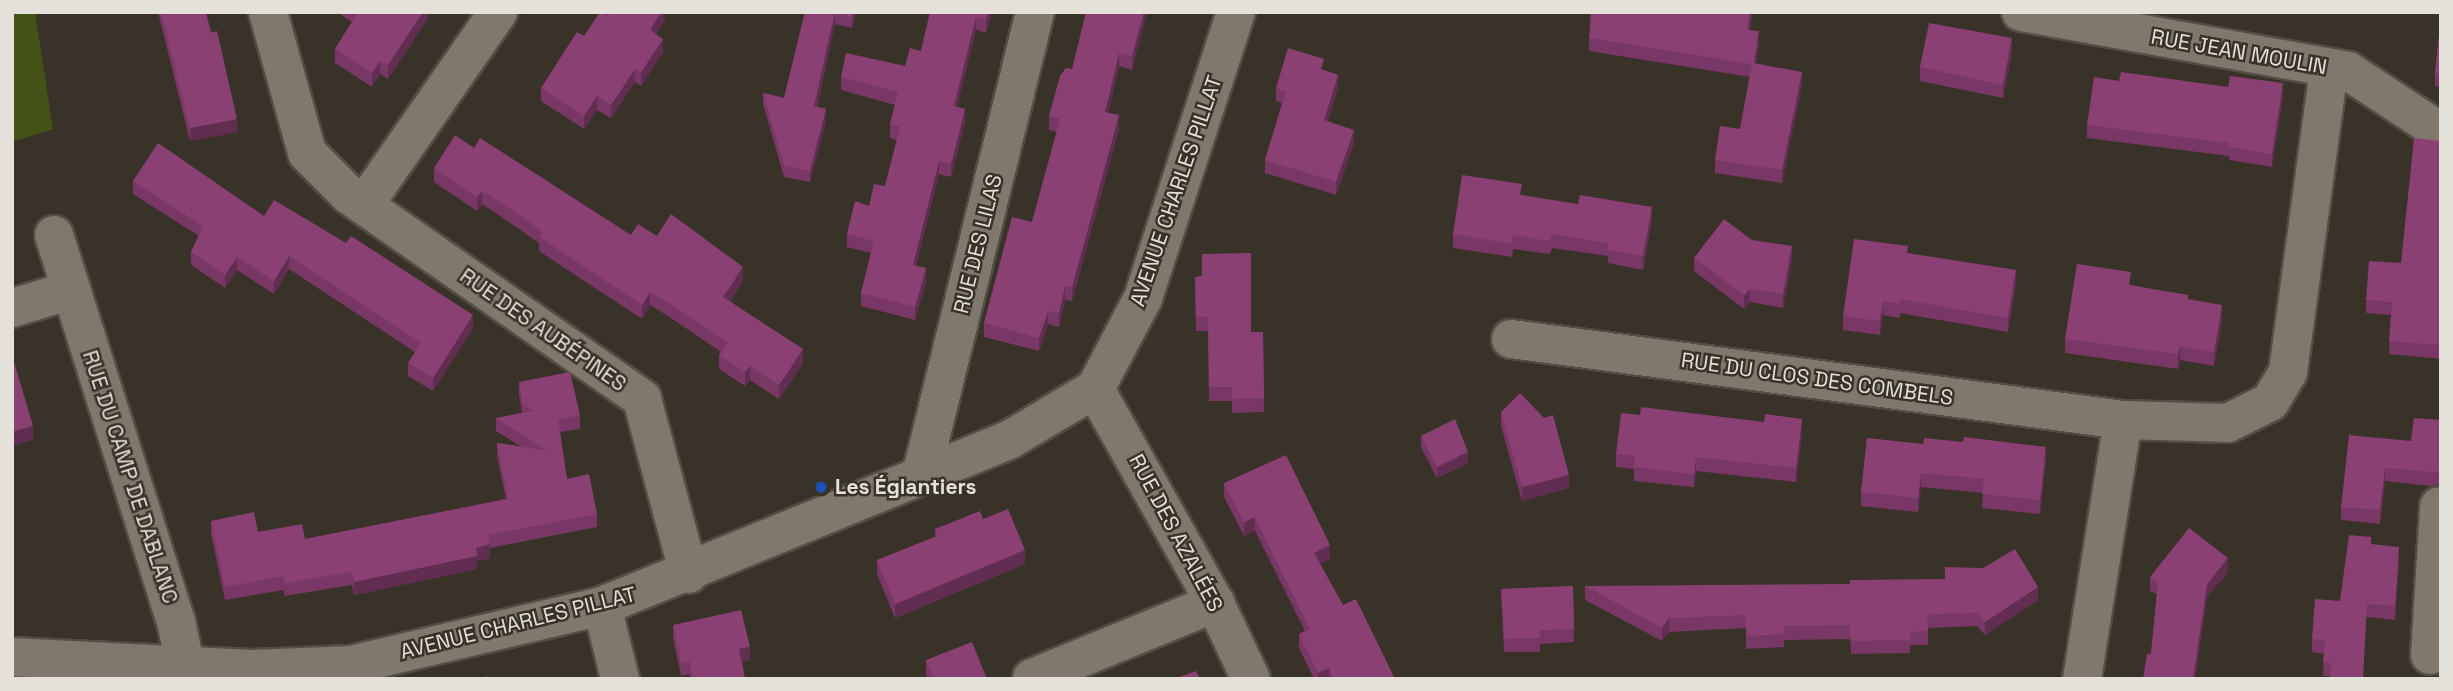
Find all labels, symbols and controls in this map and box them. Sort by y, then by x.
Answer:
street label: RUE JEAN MOULIN [2149,24,2329,80]
street label: AVENUE CHARLES PILLAT [1125,72,1227,310]
street label: RUE DES LILAS [949,172,1007,316]
street label: RUE DES AUBÉPINES [455,263,631,397]
street label: RUE DU CAMP DE DABLANC [77,347,183,607]
street label: RUE DU CLOS DES COMBELS [1679,347,1955,411]
street label: RUE DES AZALÉES [1124,450,1228,616]
place label: Les Églantiers [835,474,977,500]
marker: Les Églantiers [813,479,829,495]
street label: AVENUE CHARLES PILLAT [398,581,638,665]

